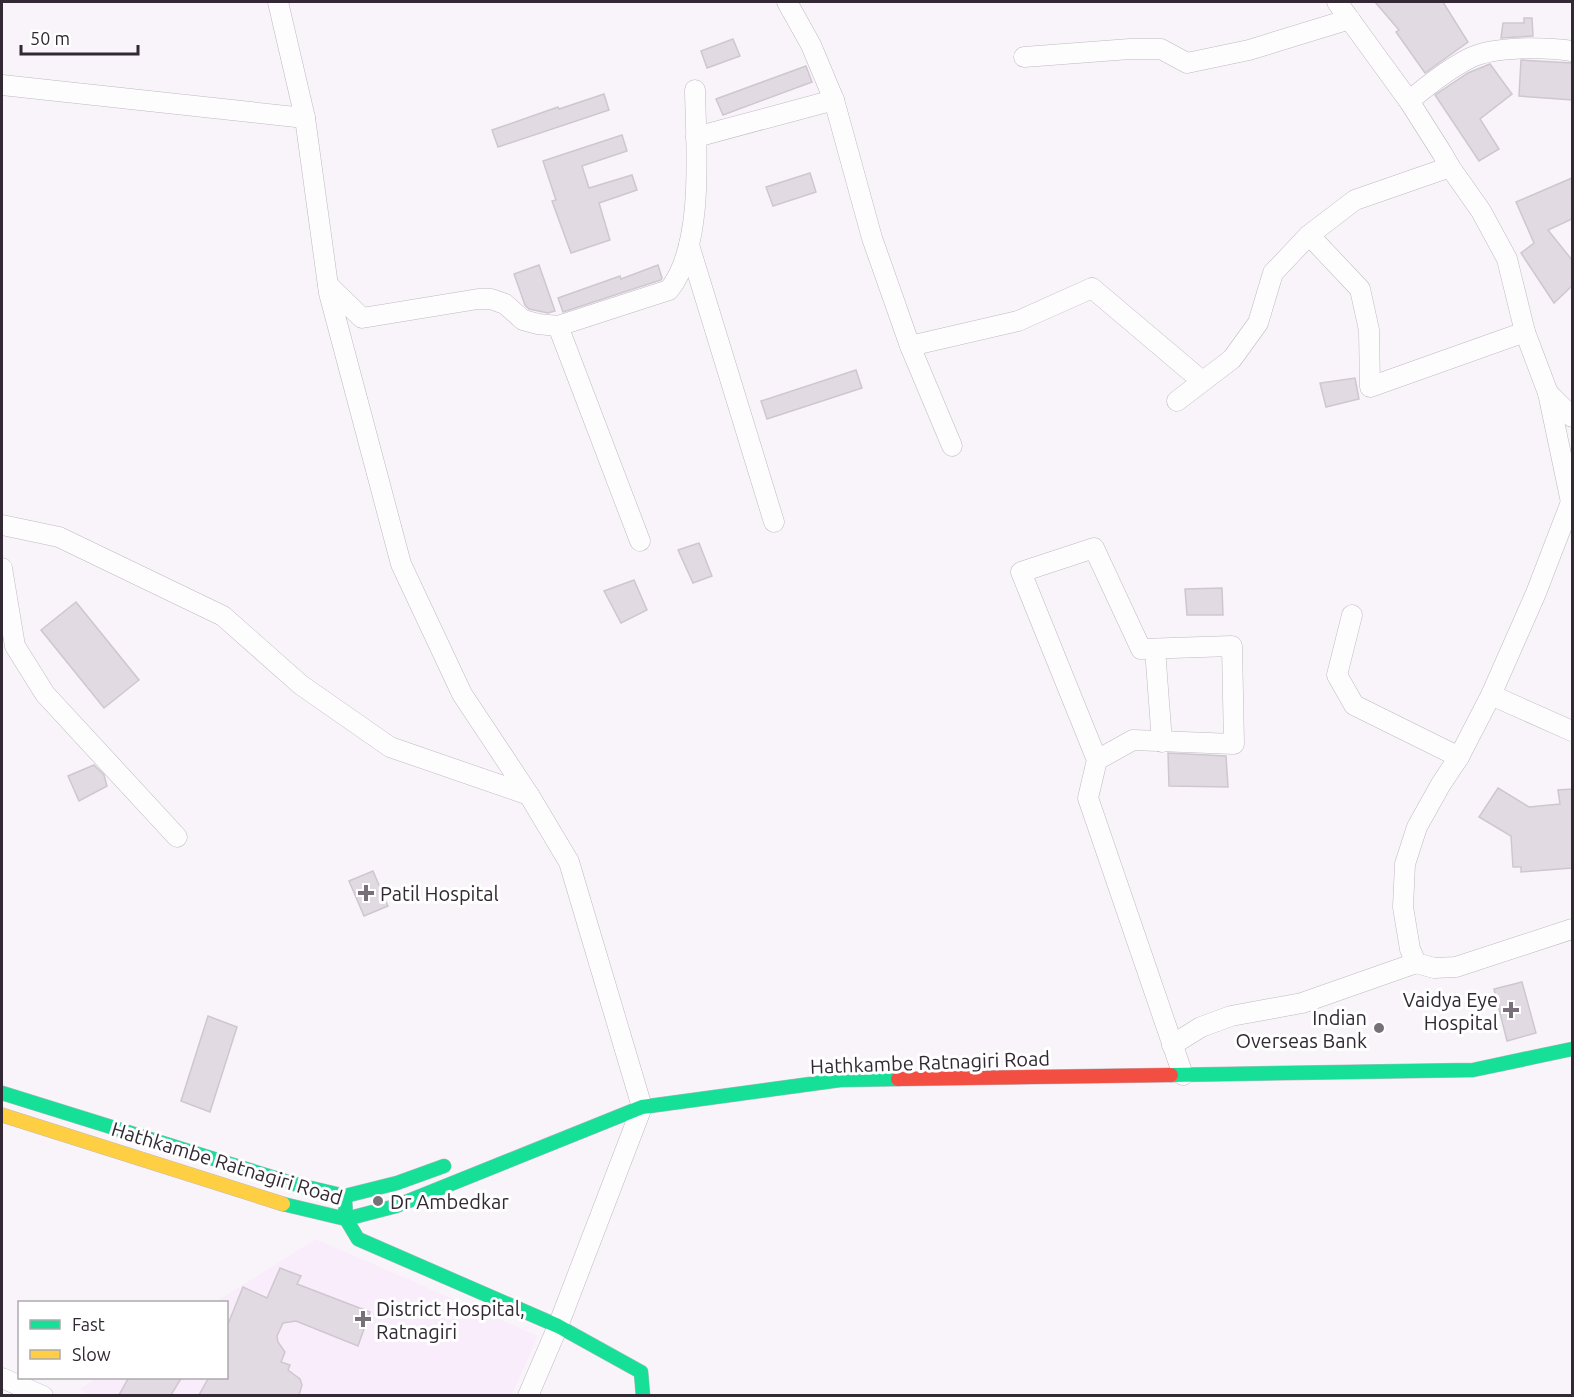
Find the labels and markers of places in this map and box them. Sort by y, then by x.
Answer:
place label: Patil Hospital [380,882,499,905]
marker: Patil Hospital [357,884,375,902]
place label: Vaidya Eye Hospital [1403,988,1498,1034]
marker: Vaidya Eye Hospital [1502,1001,1520,1019]
place label: Indian Overseas Bank [1235,1006,1367,1052]
marker: Indian Overseas Bank [1372,1021,1386,1035]
place label: Dr Ambedkar [390,1190,509,1213]
marker: Dr Ambedkar [371,1194,385,1208]
place label: District Hospital, Ratnagiri [376,1297,525,1343]
marker: District Hospital, Ratnagiri [354,1310,372,1328]

